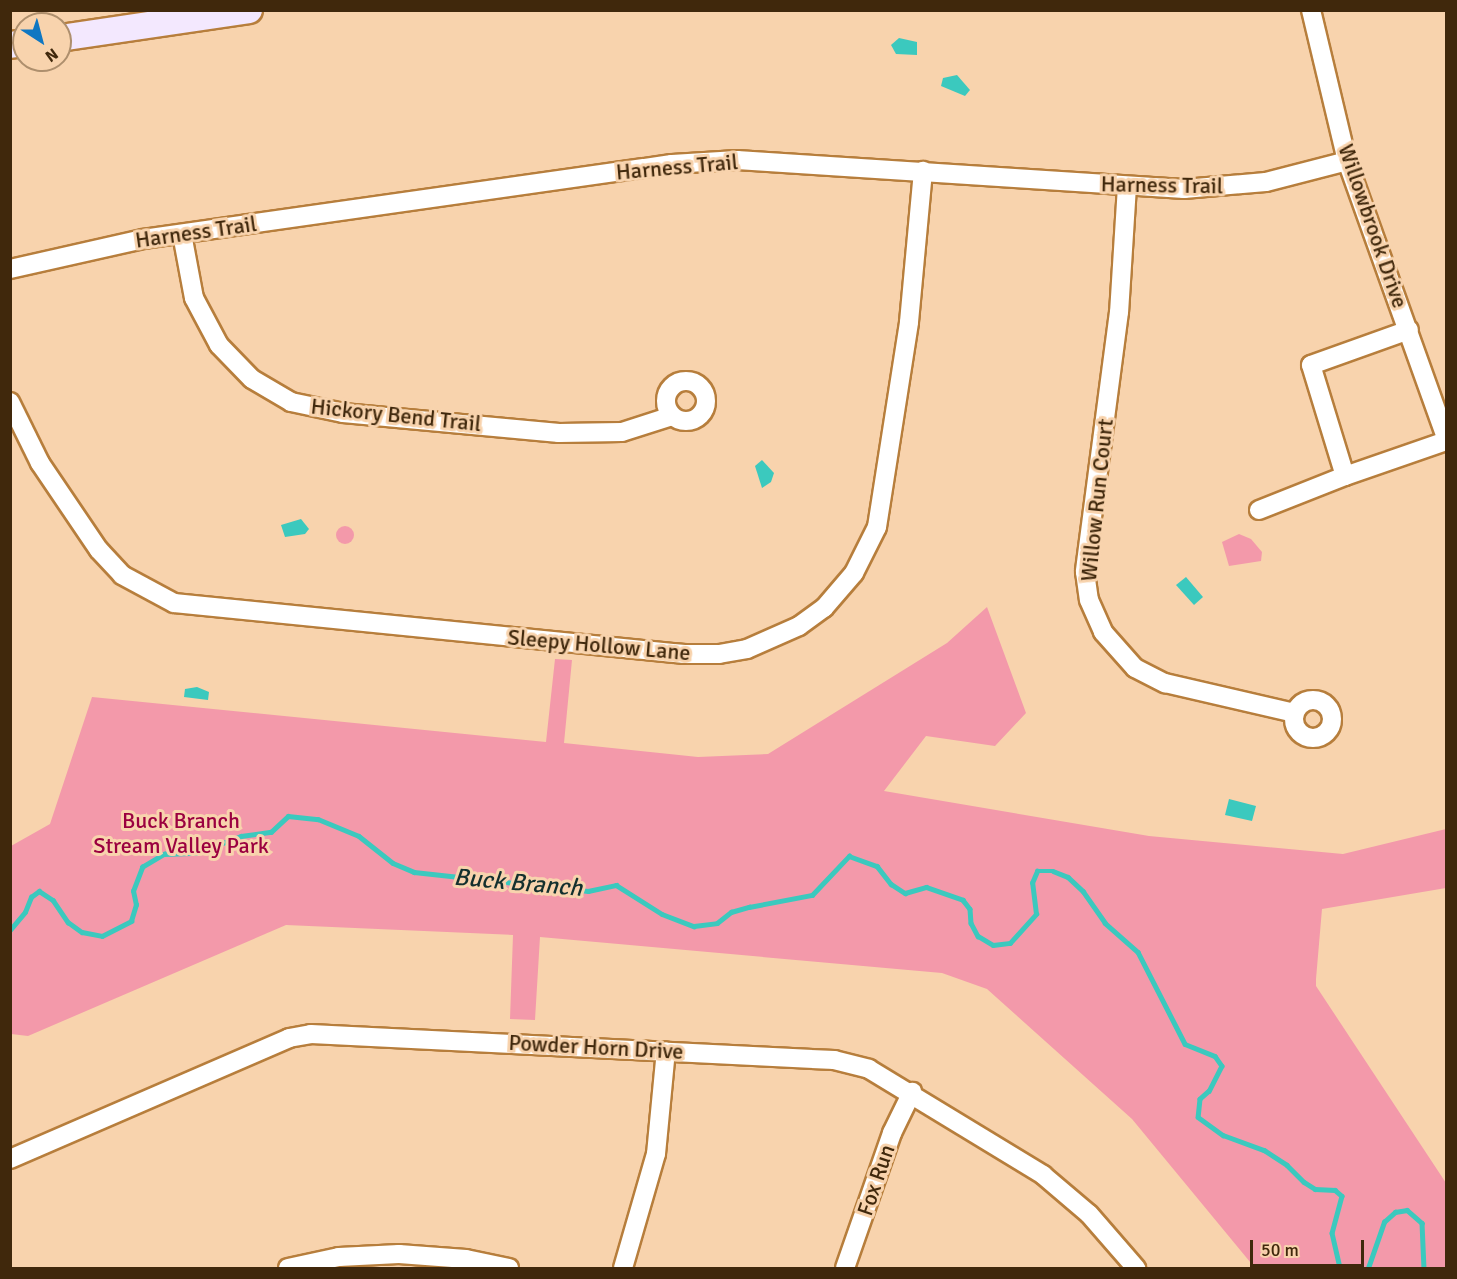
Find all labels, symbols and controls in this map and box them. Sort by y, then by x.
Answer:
north arrow [12,12,72,72]
text: N [41,44,62,66]
street label: Willowbrook Drive [1333,141,1413,311]
street label: Harness Trail [615,149,739,185]
street label: Harness Trail [1101,171,1223,199]
street label: Harness Trail [134,210,258,254]
street label: Hickory Bend Trail [310,393,482,437]
street label: Willow Run Court [1075,417,1119,583]
street label: Sleepy Hollow Lane [507,624,691,666]
park label: Buck Branch Stream Valley Park [93,807,269,858]
water label: Buck Branch [453,863,583,903]
street label: Powder Horn Drive [508,1029,684,1065]
street label: Fox Run [852,1141,900,1219]
scale bar [1253,1228,1367,1266]
text: 50 m [1261,1239,1299,1261]

